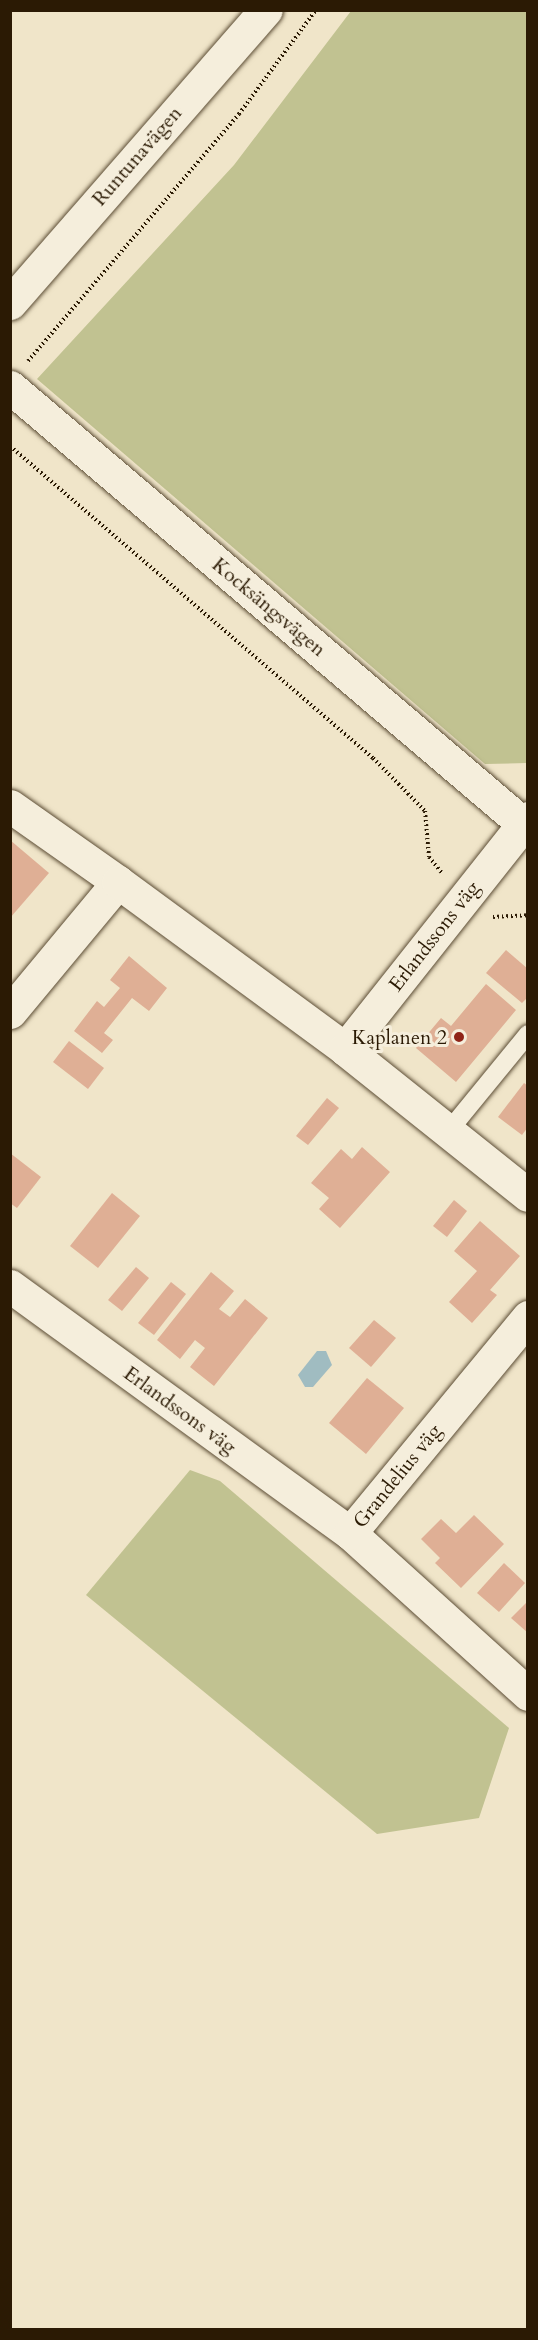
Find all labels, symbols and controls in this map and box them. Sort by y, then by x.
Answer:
street label: Runtunavägen [87,101,187,211]
street label: Kocksängsvägen [207,553,331,661]
street label: Erlandssons väg [384,876,484,996]
place label: Kaplanen 2 [352,1025,447,1049]
marker: Kaplanen 2 [452,1030,466,1044]
street label: Erlandssons väg [119,1361,241,1459]
street label: Grandelius väg [348,1419,446,1533]

